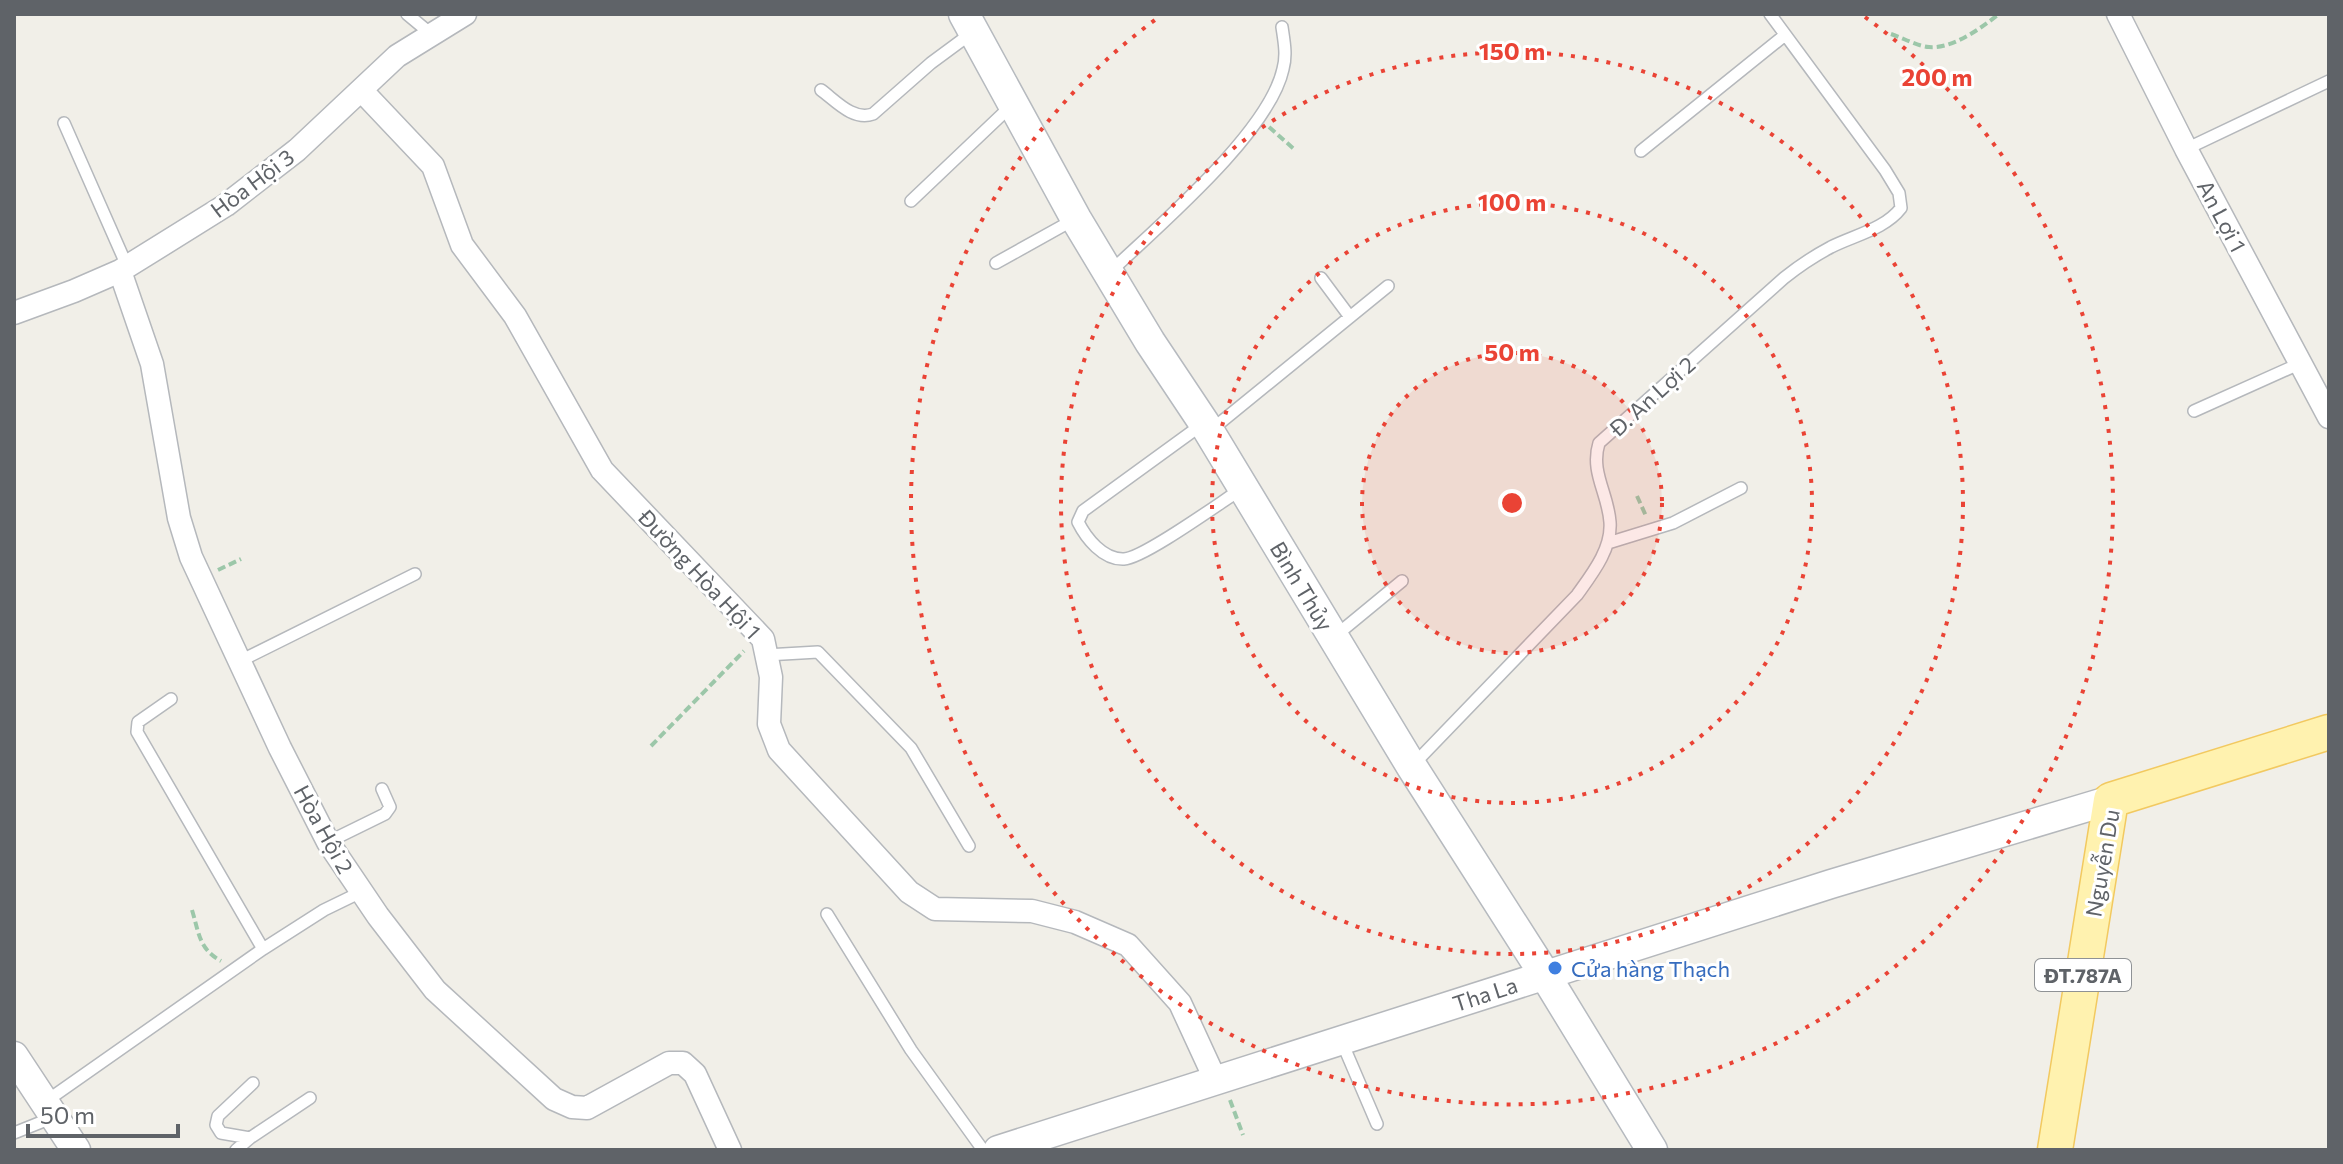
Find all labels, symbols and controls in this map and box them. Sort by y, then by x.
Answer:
text: 150 m [1479,36,1545,65]
text: 200 m [1902,62,1972,91]
street label: Hòa Hội 3 [205,143,299,223]
street label: An Lợi 1 [2192,175,2252,257]
text: 100 m [1478,187,1546,216]
text: 50 m [1484,337,1540,366]
street label: Đ. An Lợi 2 [1603,351,1700,442]
centre of rings [1498,489,1526,517]
street label: Đường Hòa Hội 1 [632,503,767,644]
street label: Bình Thủy [1265,536,1339,636]
street label: Hòa Hội 2 [289,780,359,878]
street label: Nguyễn Du [2079,807,2125,919]
place label: Cửa hàng Thạch [1571,955,1730,982]
marker: Cửa hàng Thạch [1546,959,1564,977]
road number: ĐT.787A [2035,959,2131,991]
street label: Tha La [1449,971,1521,1017]
scale bar [28,1088,178,1138]
text: 50 m [40,1100,95,1129]

